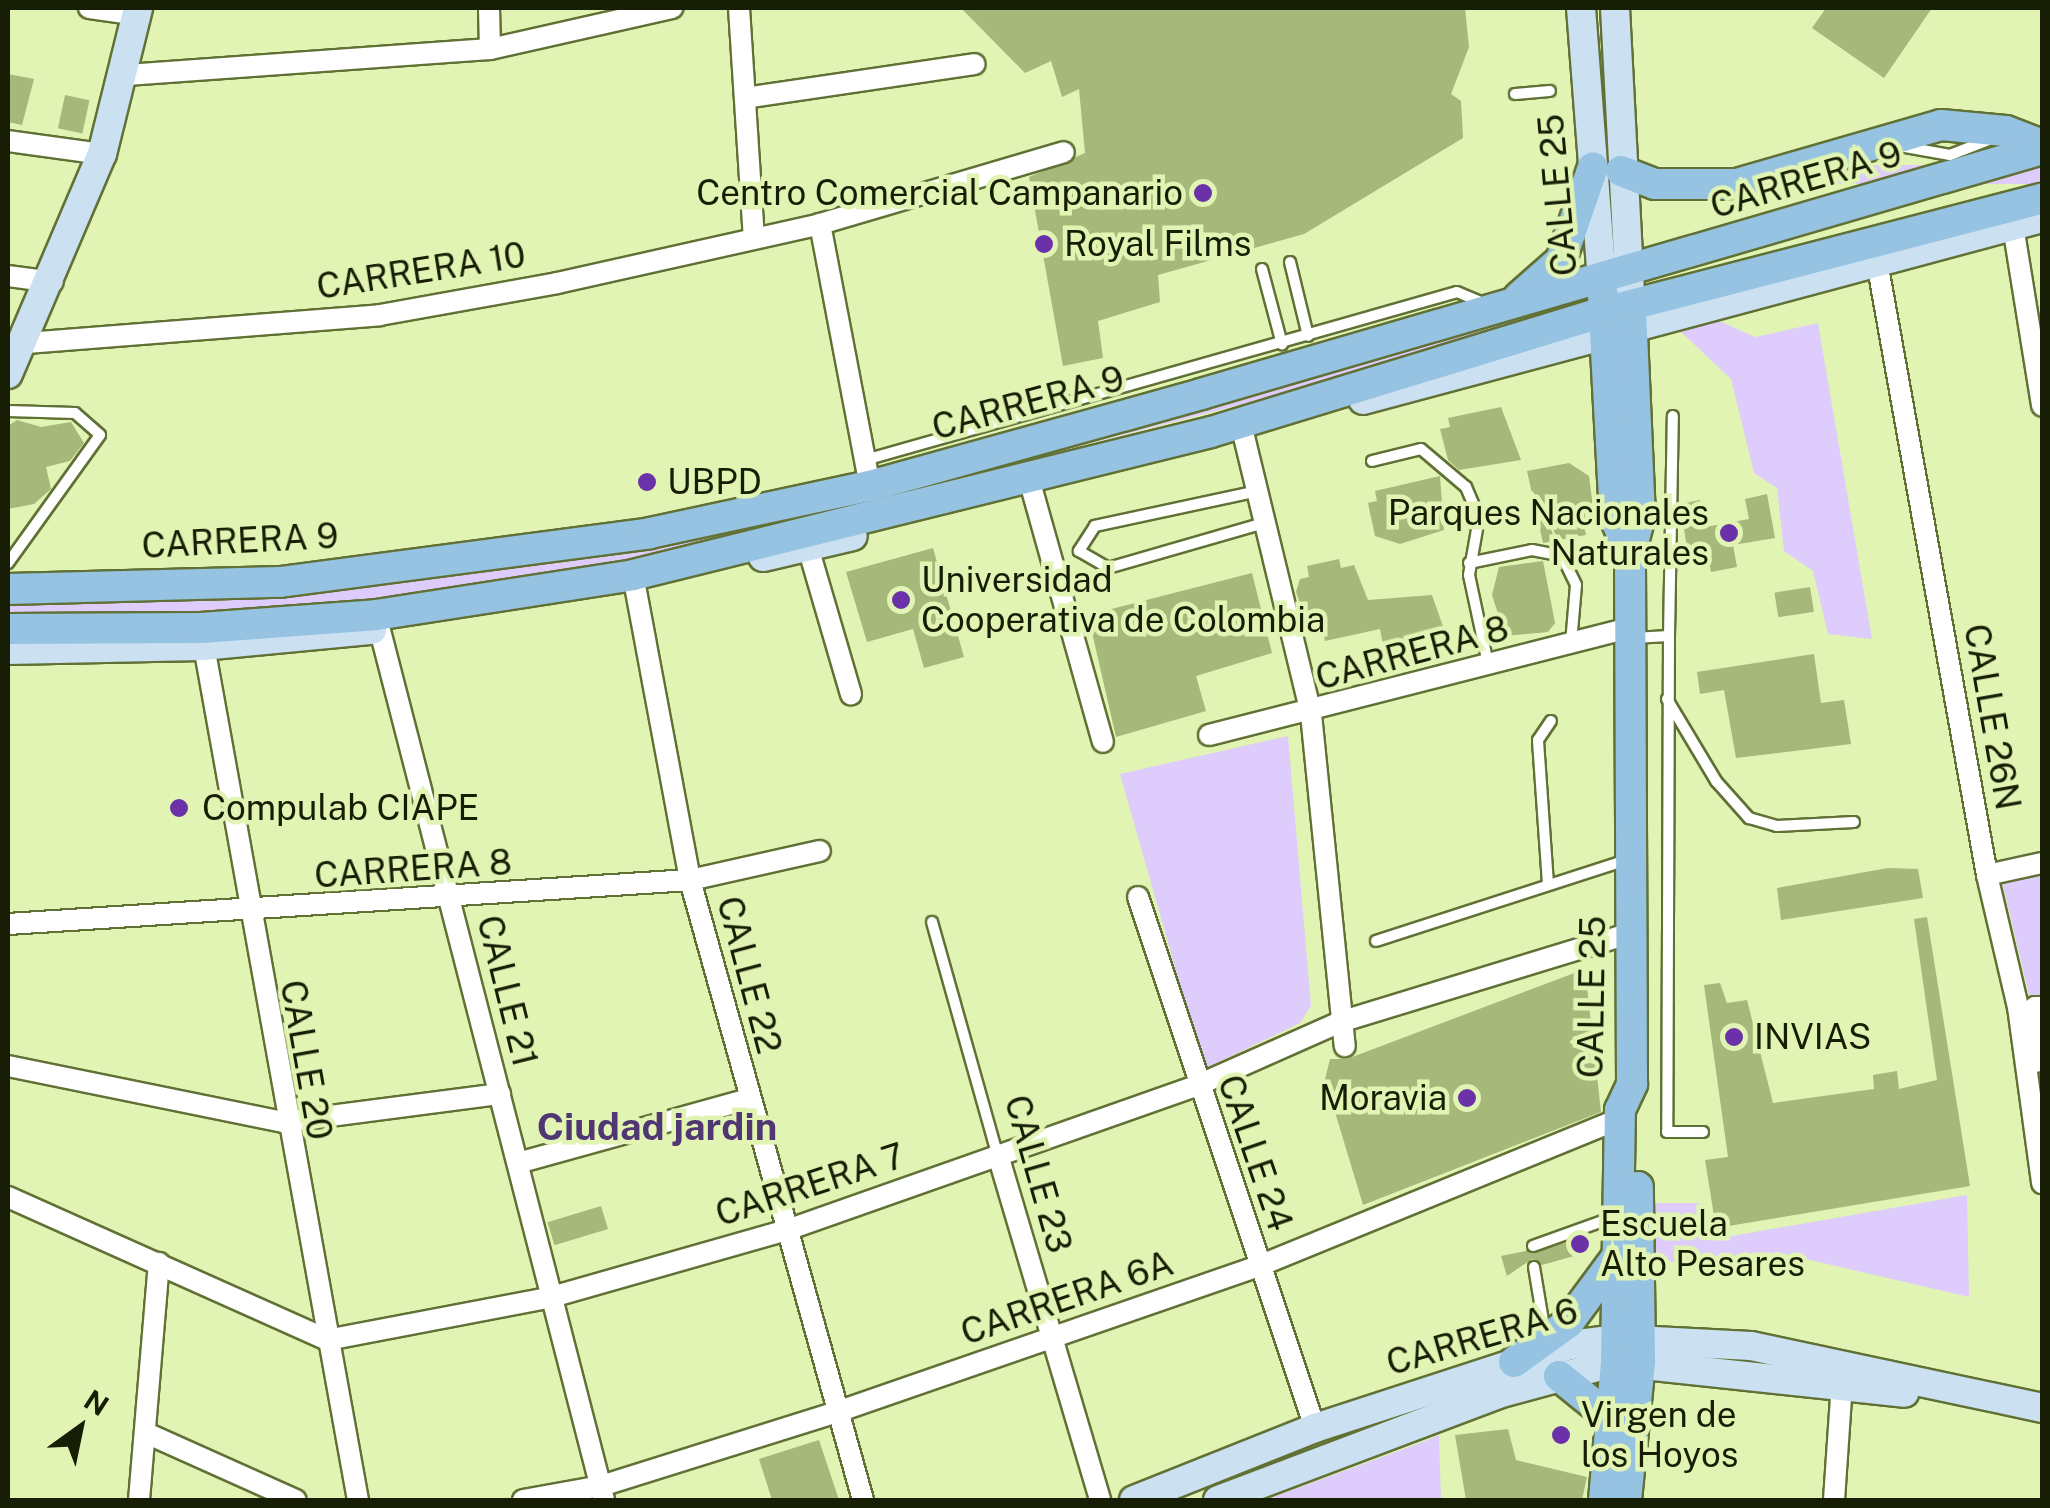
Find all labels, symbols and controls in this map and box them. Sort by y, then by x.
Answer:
street label: CALLE 25 [1530,112,1586,278]
street label: CARRERA 9 [1706,133,1906,227]
place label: Centro Comercial Campanario [696,172,1183,214]
marker: Centro Comercial Campanario [1192,182,1214,204]
place label: Royal Films [1064,223,1251,265]
marker: Royal Films [1033,233,1055,255]
street label: CARRERA 10 [314,234,528,308]
street label: CARRERA 9 [928,357,1128,449]
place label: UBPD [667,461,762,503]
marker: UBPD [636,471,658,493]
place label: Parques Nacionales Naturales [1388,492,1709,574]
street label: CARRERA 9 [141,515,339,567]
marker: Parques Nacionales Naturales [1718,522,1740,544]
place label: Universidad Cooperativa de Colombia [921,559,1326,641]
marker: Universidad Cooperativa de Colombia [890,589,912,611]
street label: CARRERA 8 [1311,607,1513,699]
street label: CALLE 26N [1955,621,2029,813]
place label: Compulab CIAPE [202,787,479,829]
marker: Compulab CIAPE [166,795,192,821]
street label: CARRERA 8 [313,841,513,897]
street label: CALLE 22 [708,892,790,1058]
street label: CALLE 21 [468,911,546,1071]
street label: CALLE 25 [1570,915,1614,1079]
street label: CALLE 20 [271,977,341,1143]
place label: INVIAS [1754,1016,1872,1058]
marker: INVIAS [1723,1026,1745,1048]
street label: CALLE 24 [1209,1070,1301,1236]
place label: Moravia [1319,1077,1447,1119]
marker: Moravia [1456,1087,1478,1109]
street label: CALLE 23 [995,1090,1081,1258]
district label: Ciudad jardin [537,1104,777,1150]
street label: CARRERA 7 [710,1135,910,1235]
place label: Escuela Alto Pesares [1600,1203,1805,1285]
marker: Escuela Alto Pesares [1569,1233,1591,1255]
street label: CARRERA 6A [955,1242,1179,1354]
street label: CARRERA 6 [1382,1290,1582,1384]
north arrow [30,1378,130,1478]
text: N [78,1383,115,1422]
place label: Virgen de los Hoyos [1581,1394,1738,1476]
marker: Virgen de los Hoyos [1550,1424,1572,1446]

